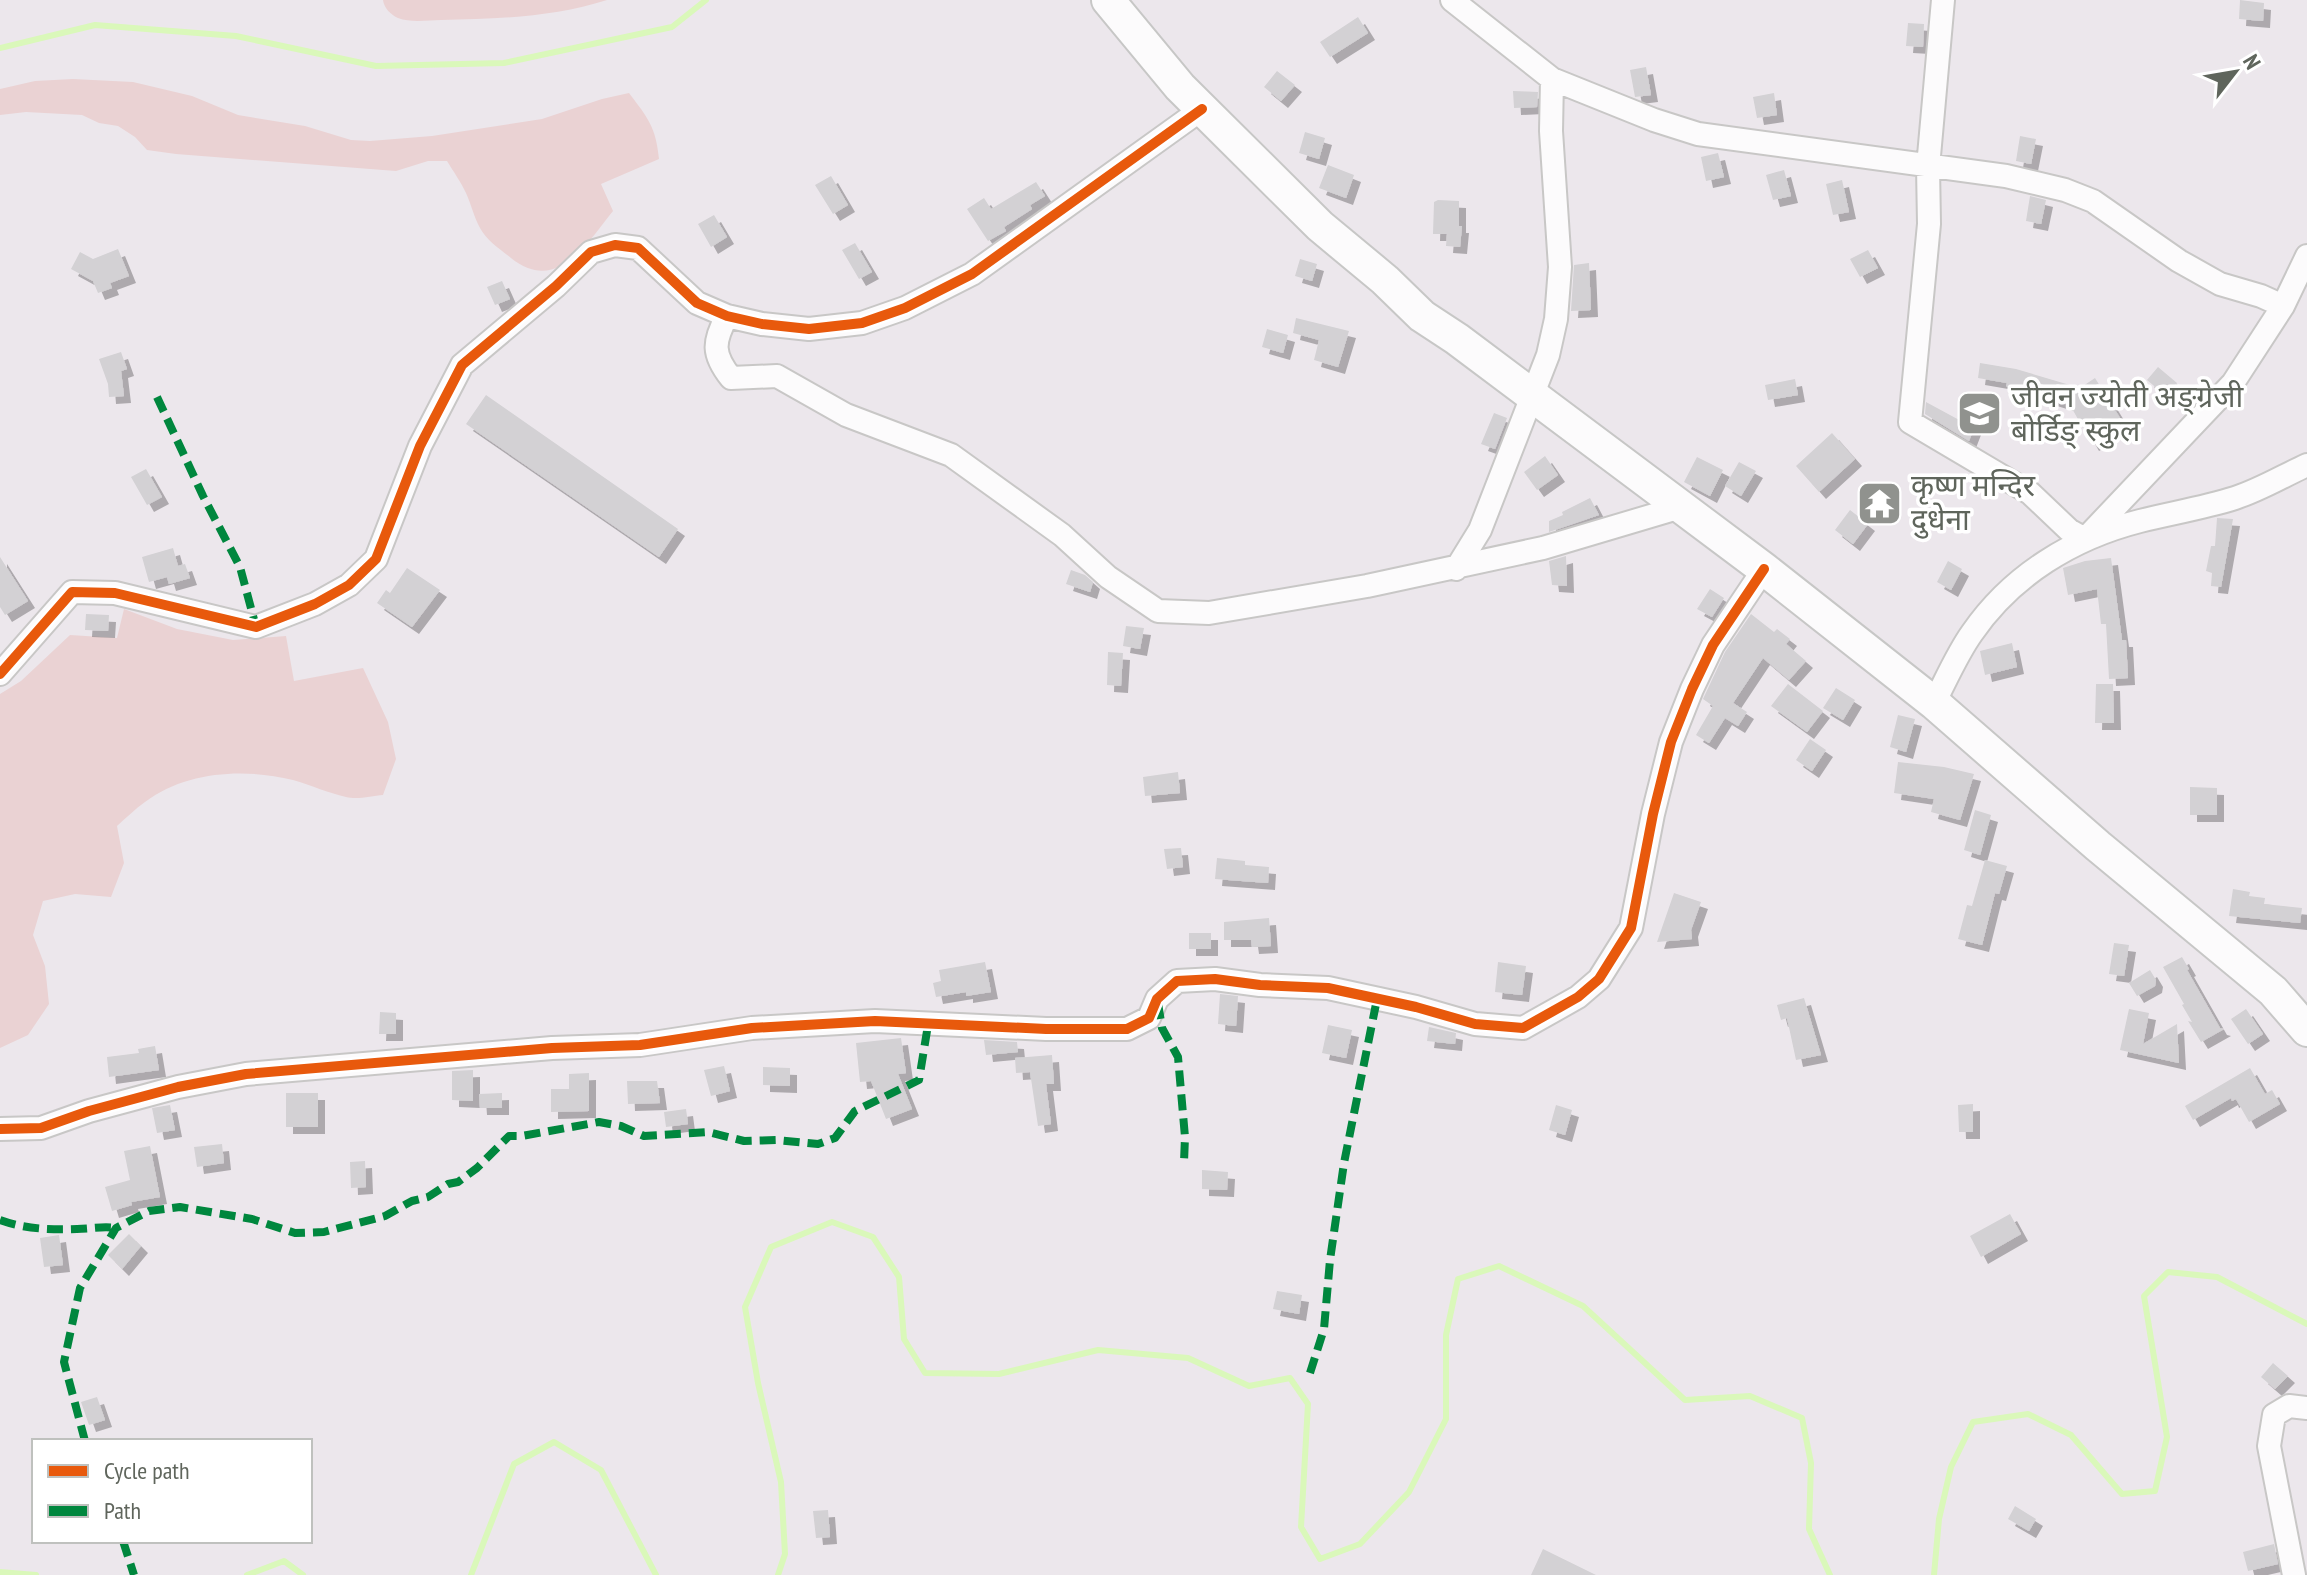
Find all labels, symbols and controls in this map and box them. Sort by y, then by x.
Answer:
north arrow [2195,32,2275,112]
text: N [2237,49,2267,74]
place label: जीवन ज्योती अङ्ग्रेजी बोर्डिङ् स्कुल [2011,376,2244,449]
school or university icon: जीवन ज्योती अङ्ग्रेजी बोर्डिङ् स्कुल [1956,390,2004,438]
place label: कृष्ण मन्दिर दुधेना [1911,465,2036,539]
temple icon: कृष्ण मन्दिर दुधेना [1856,479,1904,527]
legend [32,1439,312,1543]
text: Cycle path [104,1455,190,1486]
text: Path [104,1495,141,1526]

